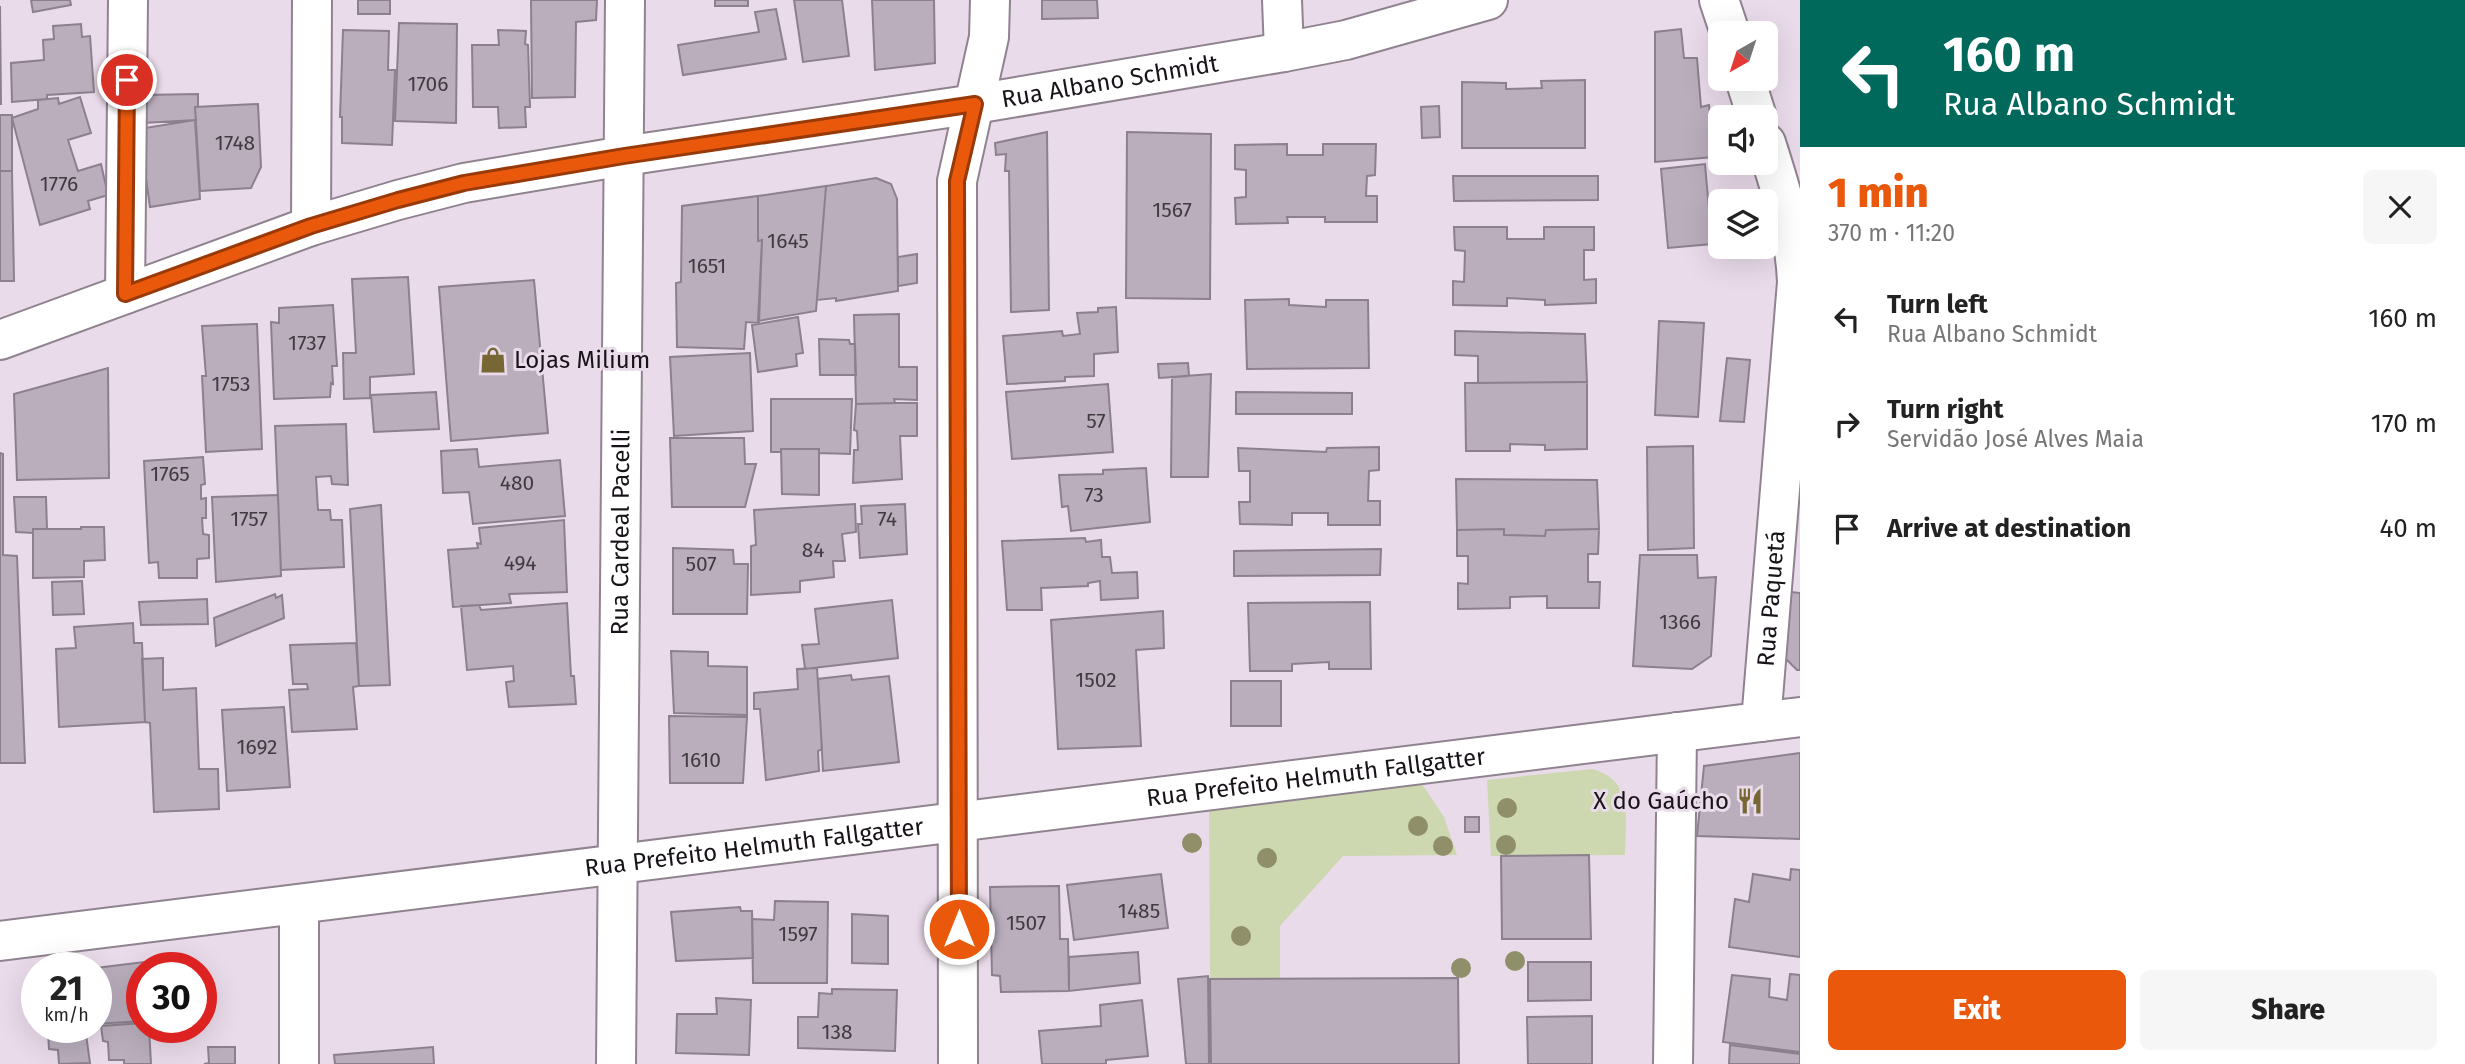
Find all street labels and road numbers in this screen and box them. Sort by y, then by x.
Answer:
street label: Rua Albano Schmidt [999,49,1221,113]
street label: Rua Cardeal Pacelli [606,428,635,636]
street label: Rua Paquetá [1752,529,1791,668]
street label: Rua Prefeito Helmuth Fallgatter [1145,742,1488,812]
street label: Rua Prefeito Helmuth Fallgatter [583,812,926,882]

